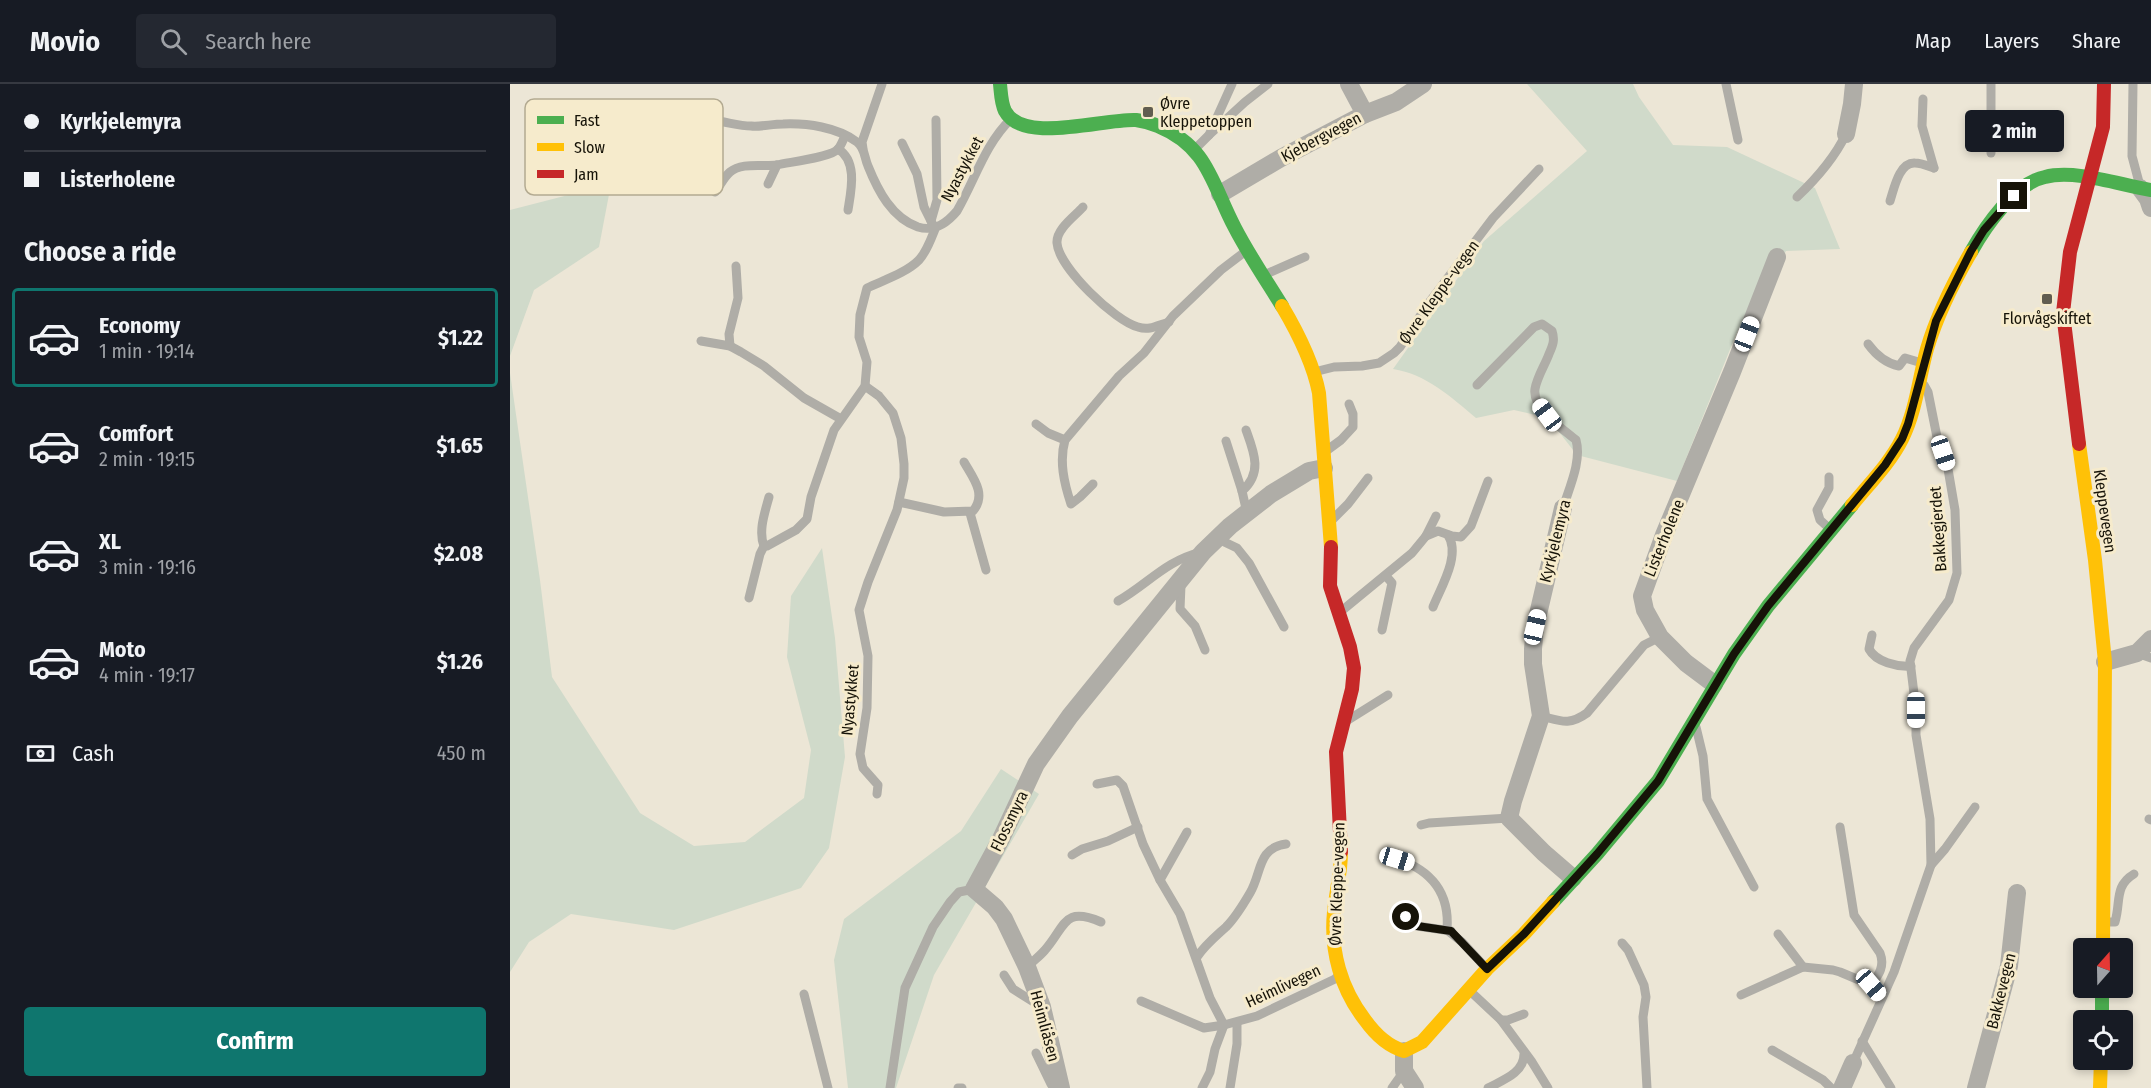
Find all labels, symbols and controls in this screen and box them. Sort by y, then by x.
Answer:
search box [136,14,556,68]
text: Movio [30,25,100,58]
icon: search [157,25,190,58]
text: Search here [205,28,311,55]
text: Map [1915,28,1951,54]
text: Layers [1984,28,2039,54]
text: Share [2072,28,2121,54]
place label: Øvre Kleppetoppen [1160,94,1252,131]
legend [525,99,723,195]
marker: Øvre Kleppetoppen [1141,105,1155,119]
text: Kyrkjelemyra [60,108,182,135]
street label: Kjebergvegen [1278,108,1364,166]
callout: 2 min [1964,109,2063,151]
text: Fast [574,111,601,130]
text: 2 min [1992,119,2037,143]
street label: Nyastykket [937,132,988,205]
text: Slow [574,138,605,157]
text: Jam [574,165,599,184]
text: Listerholene [60,166,175,193]
route end [2000,182,2027,209]
text: Choose a ride [24,236,176,268]
street label: Øvre Kleppe-vegen [1395,236,1483,348]
marker: Florvågskiftet [2040,292,2054,306]
place label: Florvågskiftet [2003,309,2092,328]
icon: car [27,311,81,365]
text: Economy [99,312,180,339]
car [1732,314,1762,354]
text: $1.22 [438,324,483,351]
text: 1 min · 19:14 [99,339,195,363]
car [1529,395,1565,435]
icon: car [27,419,81,473]
text: Comfort [99,420,173,447]
text: $1.65 [437,432,483,459]
car [1929,433,1957,473]
text: 2 min · 19:15 [99,447,195,471]
street label: Kleppevegen [2090,468,2120,554]
street label: Bakkegjerdet [1925,485,1950,572]
street label: Listerholene [1640,496,1688,579]
street label: Kyrkjelemyra [1536,497,1575,584]
icon: car [27,527,81,581]
text: XL [99,528,121,555]
text: $2.08 [434,540,483,567]
text: 3 min · 19:16 [99,555,196,579]
car [1522,607,1548,647]
icon: car [27,635,81,689]
text: Moto [99,636,146,663]
text: $1.26 [437,648,483,675]
text: 4 min · 19:17 [99,663,195,687]
street label: Nyastykket [837,663,863,736]
car [1907,692,1925,728]
icon: cash [24,737,57,770]
text: Cash [72,740,115,767]
text: 450 m [437,741,486,765]
street label: Flossmyra [986,787,1032,854]
street label: Øvre Kleppe-vegen [1325,822,1349,946]
car [1377,845,1417,873]
route start [1392,903,1419,930]
north arrow [2073,938,2133,998]
map controls [2073,938,2133,1070]
street label: Bakkevegen [1982,951,2020,1031]
street label: Heimlivegen [1242,960,1324,1012]
car [1852,966,1890,1004]
street label: Heimliåsen [1026,988,1064,1064]
button: Confirm [24,1007,486,1076]
button: locate [2073,1010,2133,1070]

